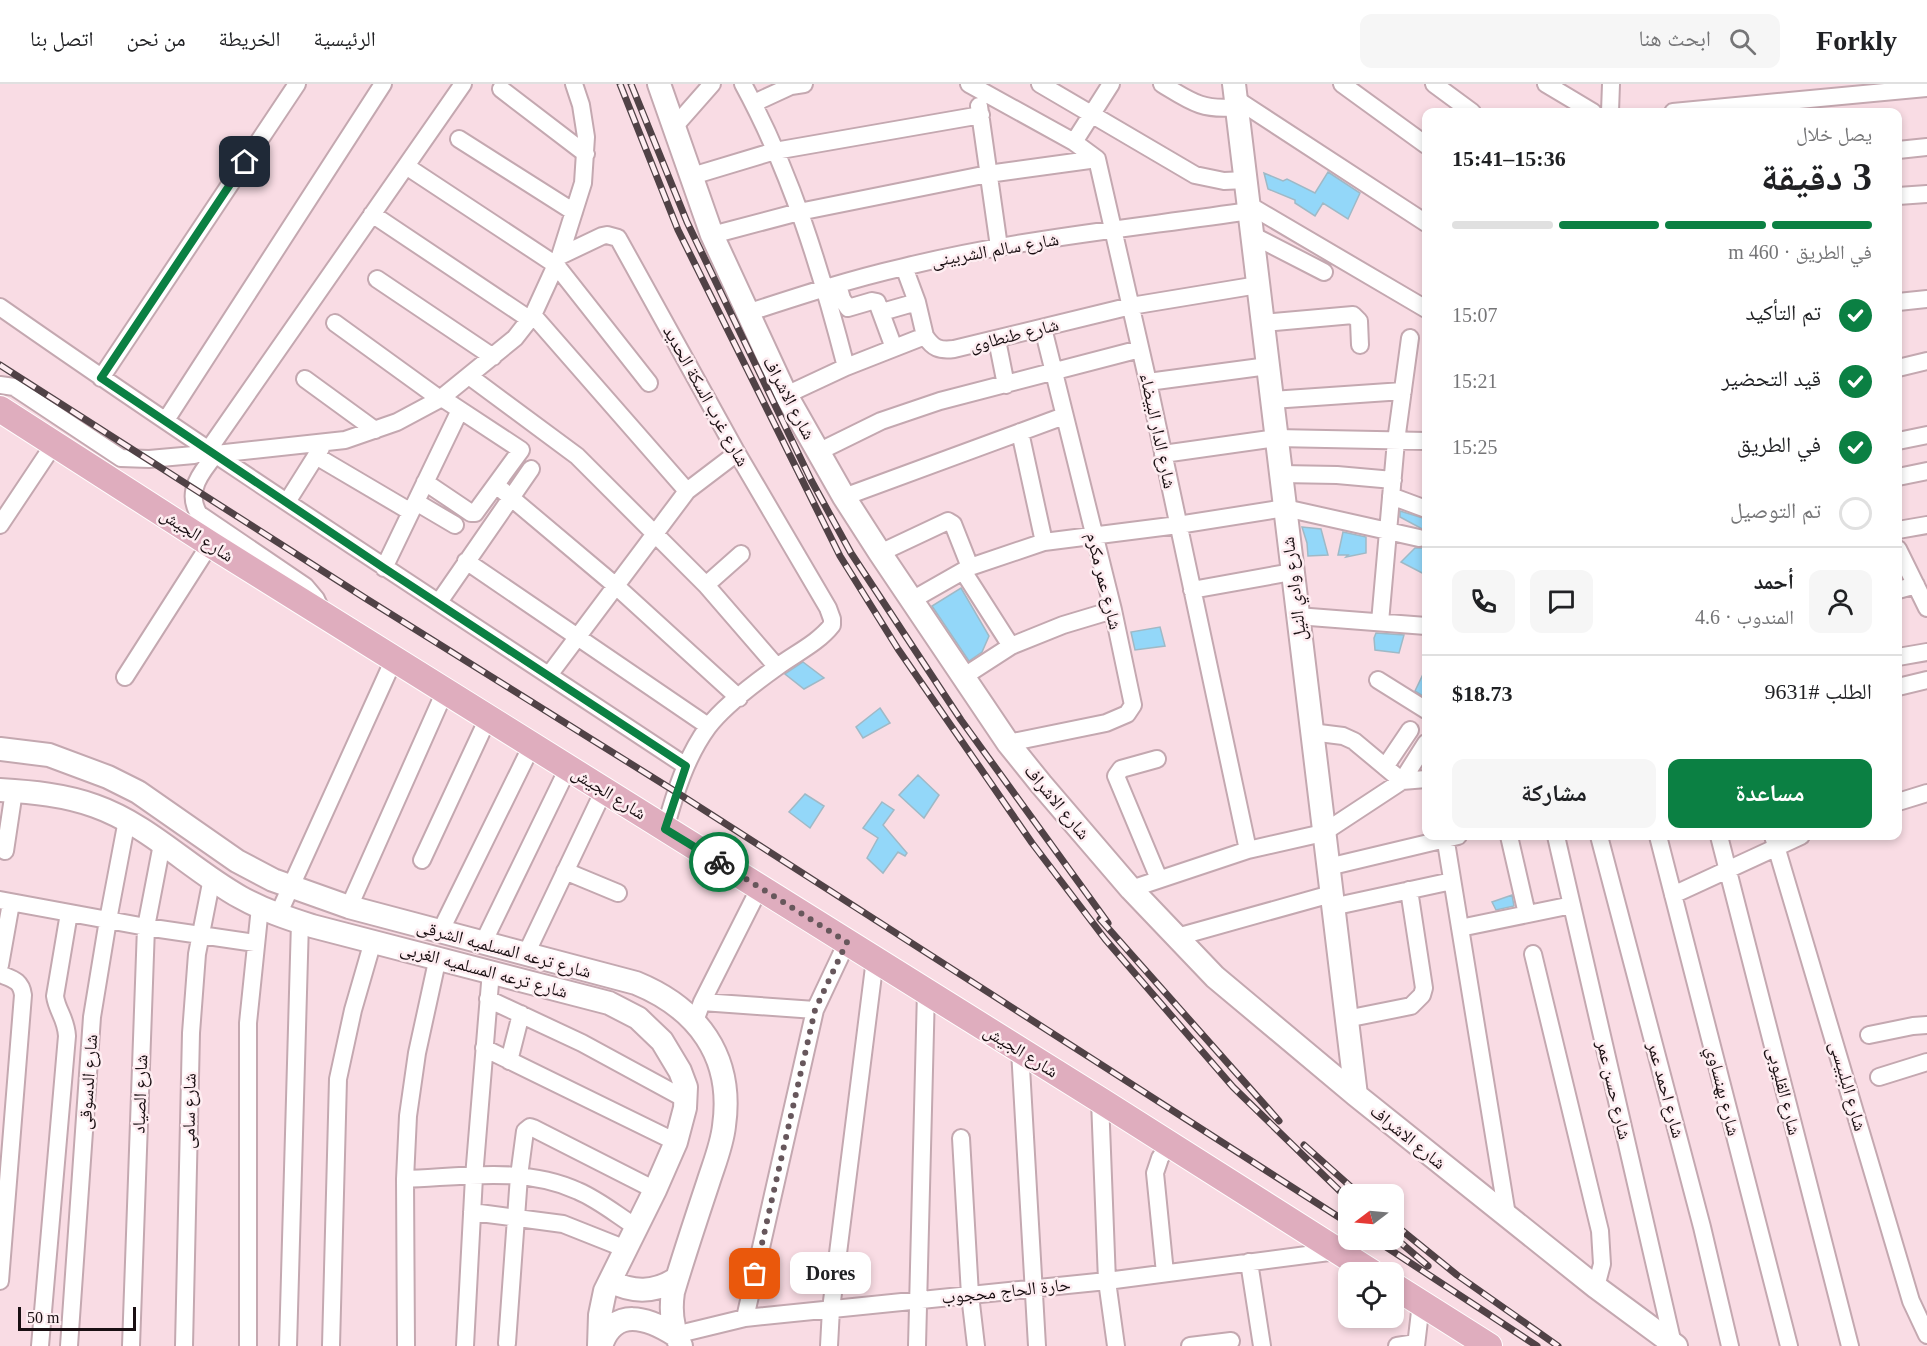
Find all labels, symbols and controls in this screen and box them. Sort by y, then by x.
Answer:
search box [1360,14,1780,68]
icon: search [1726,25,1759,58]
text: Forkly [1816,25,1897,56]
text: ابحث هنا [1639,26,1711,51]
text: اتصل بنا [30,27,93,51]
text: من نحن [126,27,186,51]
text: الخريطة [219,27,280,51]
text: الرئيسية [313,27,376,51]
text: يصل خلال [1796,123,1872,145]
pin [219,136,270,187]
icon: home [228,145,261,178]
text: 15:36–15:41 [1452,146,1566,171]
text: 3 دقيقة [1761,155,1872,198]
street label: شارع سالم الشربينى [930,229,1061,273]
text: في الطريق · 460 m [1728,241,1872,263]
icon: check [1839,299,1872,332]
text: تم التأكيد [1745,300,1821,325]
text: 15:07 [1452,304,1498,326]
street label: شارع طنطاوى [967,314,1061,357]
street label: شارع غرب السكة الحديد [658,322,753,470]
street label: شارع الاشراف [758,353,819,443]
icon: check [1839,365,1872,398]
text: قيد التحضير [1722,366,1821,391]
text: 15:21 [1452,370,1498,392]
street label: شارع الدار البيضاء [1135,372,1180,491]
icon: check [1839,431,1872,464]
text: في الطريق [1737,432,1821,457]
text: 15:25 [1452,436,1498,458]
text: تم التوصيل [1730,498,1821,523]
street label: شارع الجيش [156,504,238,567]
street label: شارع عمر مكرم [1080,530,1126,632]
street label: شارع وادي النيل [1278,535,1315,642]
text: أحمد [1754,569,1794,594]
button: phone [1452,570,1515,633]
button: chat [1530,570,1593,633]
button: person [1809,570,1872,633]
text: المندوب · 4.6 [1695,606,1794,628]
text: الطلب #9631 [1764,679,1872,704]
text: $18.73 [1452,681,1513,706]
button: مشاركة [1452,759,1656,828]
button: مساعدة [1668,759,1872,828]
street label: شارع الاشراف [1019,761,1094,844]
street label: شارع الجيش [568,762,650,824]
courier [689,832,749,892]
icon: bike [703,846,736,879]
street label: شارع ترعه المسلميه الشرقى [414,916,593,983]
street label: شارع ترعه المسلميه الغربى [398,938,570,1003]
street label: شارع الجيش [980,1020,1062,1082]
street label: شارع الدسوقى [75,1034,102,1130]
street label: شارع حسن عمر [1592,1038,1635,1142]
street label: شارع احمد عمر [1642,1039,1688,1141]
street label: شارع البلبيسى [1825,1039,1870,1134]
street label: شارع بهنساوي [1698,1044,1744,1139]
street label: شارع القليوبى [1762,1045,1805,1138]
street label: شارع الصياد [129,1054,152,1134]
street label: شارع سامى [178,1073,201,1149]
street label: شارع الاشراف [1366,1101,1450,1174]
north arrow [1338,1184,1404,1250]
map controls [1338,1184,1404,1328]
pin [729,1248,780,1299]
callout: Dores [791,1253,872,1295]
icon: bag [738,1257,771,1290]
text: Dores [806,1262,855,1284]
button: locate [1338,1262,1404,1328]
street label: حارة الحاج محجوب [940,1274,1072,1310]
scale bar [18,1304,136,1332]
text: 50 m [27,1309,59,1326]

